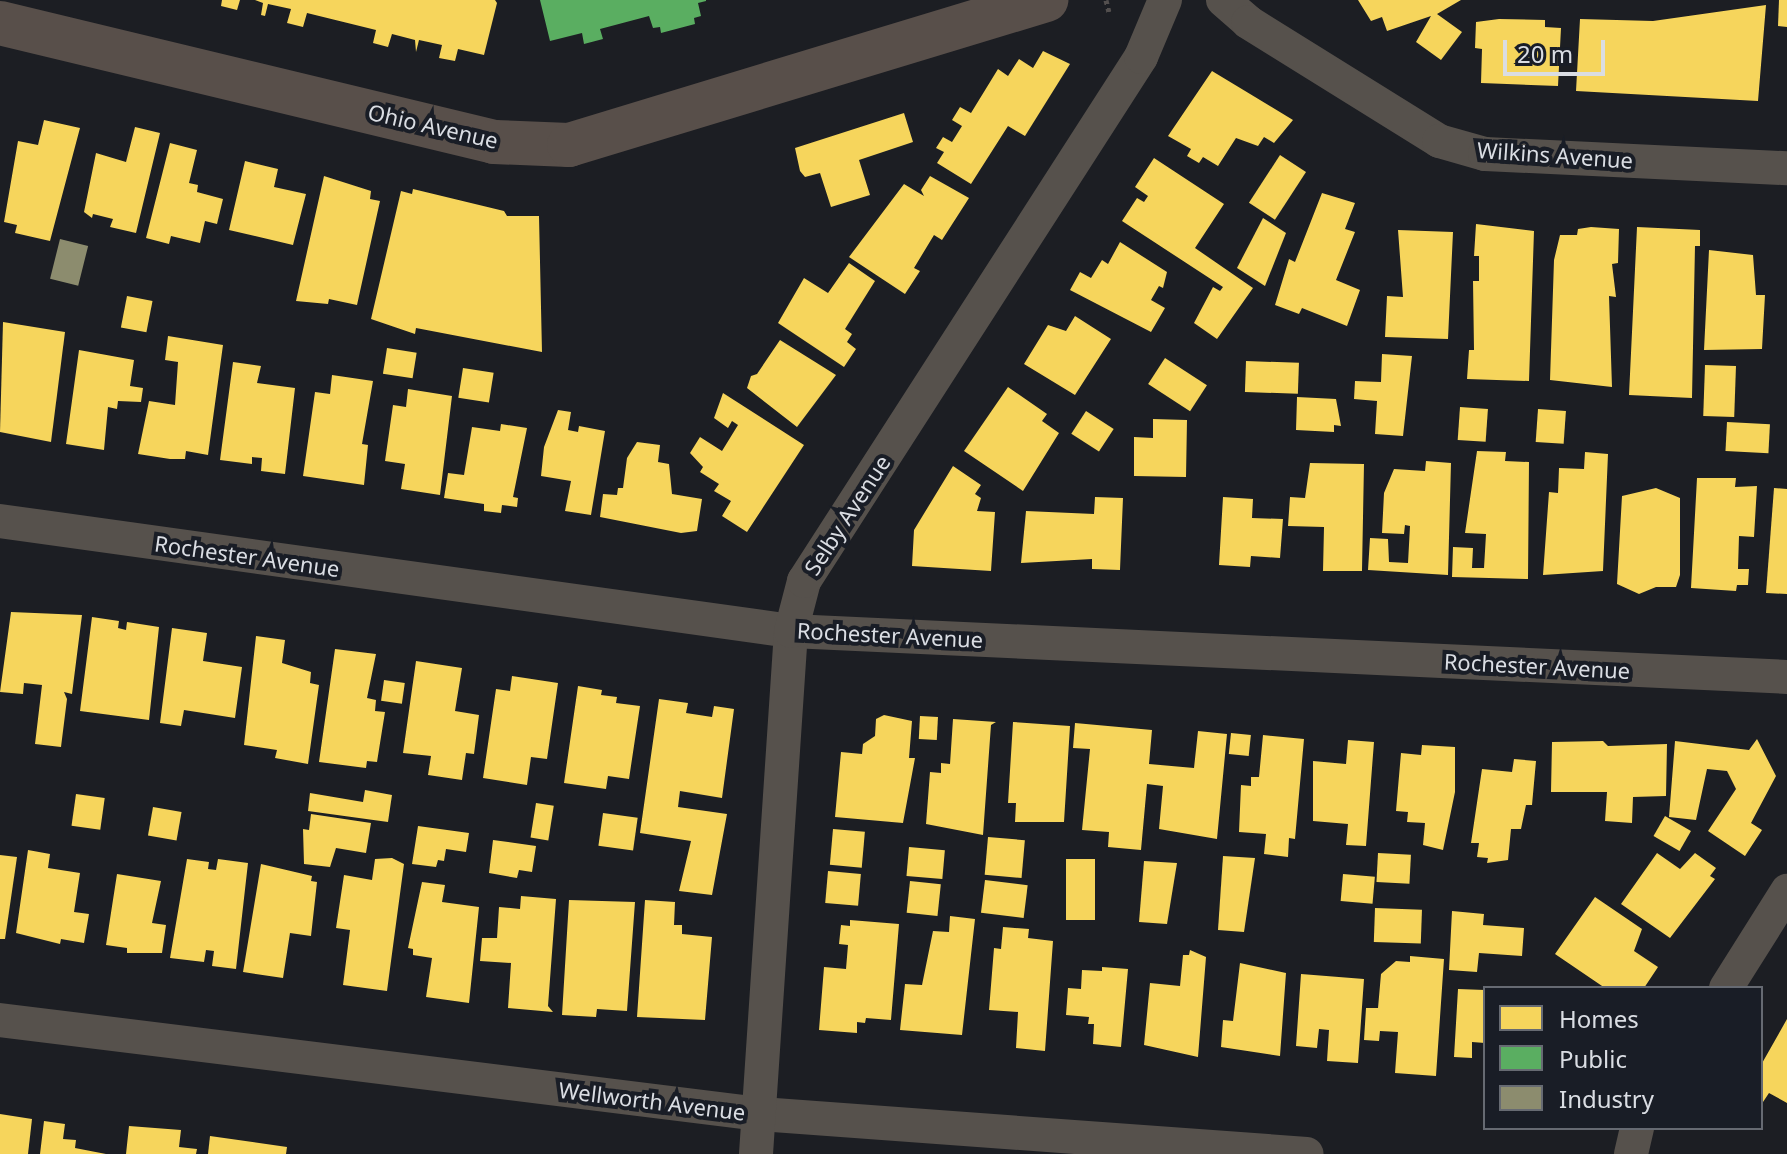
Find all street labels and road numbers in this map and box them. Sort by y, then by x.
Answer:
street label: Ohio Avenue [365,98,501,154]
street label: Wilkins Avenue [1476,136,1634,174]
street label: Selby Avenue [799,450,895,580]
street label: Rochester Avenue [153,530,341,582]
street label: Rochester Avenue [796,617,984,653]
street label: Rochester Avenue [1443,648,1631,684]
street label: Wellworth Avenue [557,1076,747,1126]

